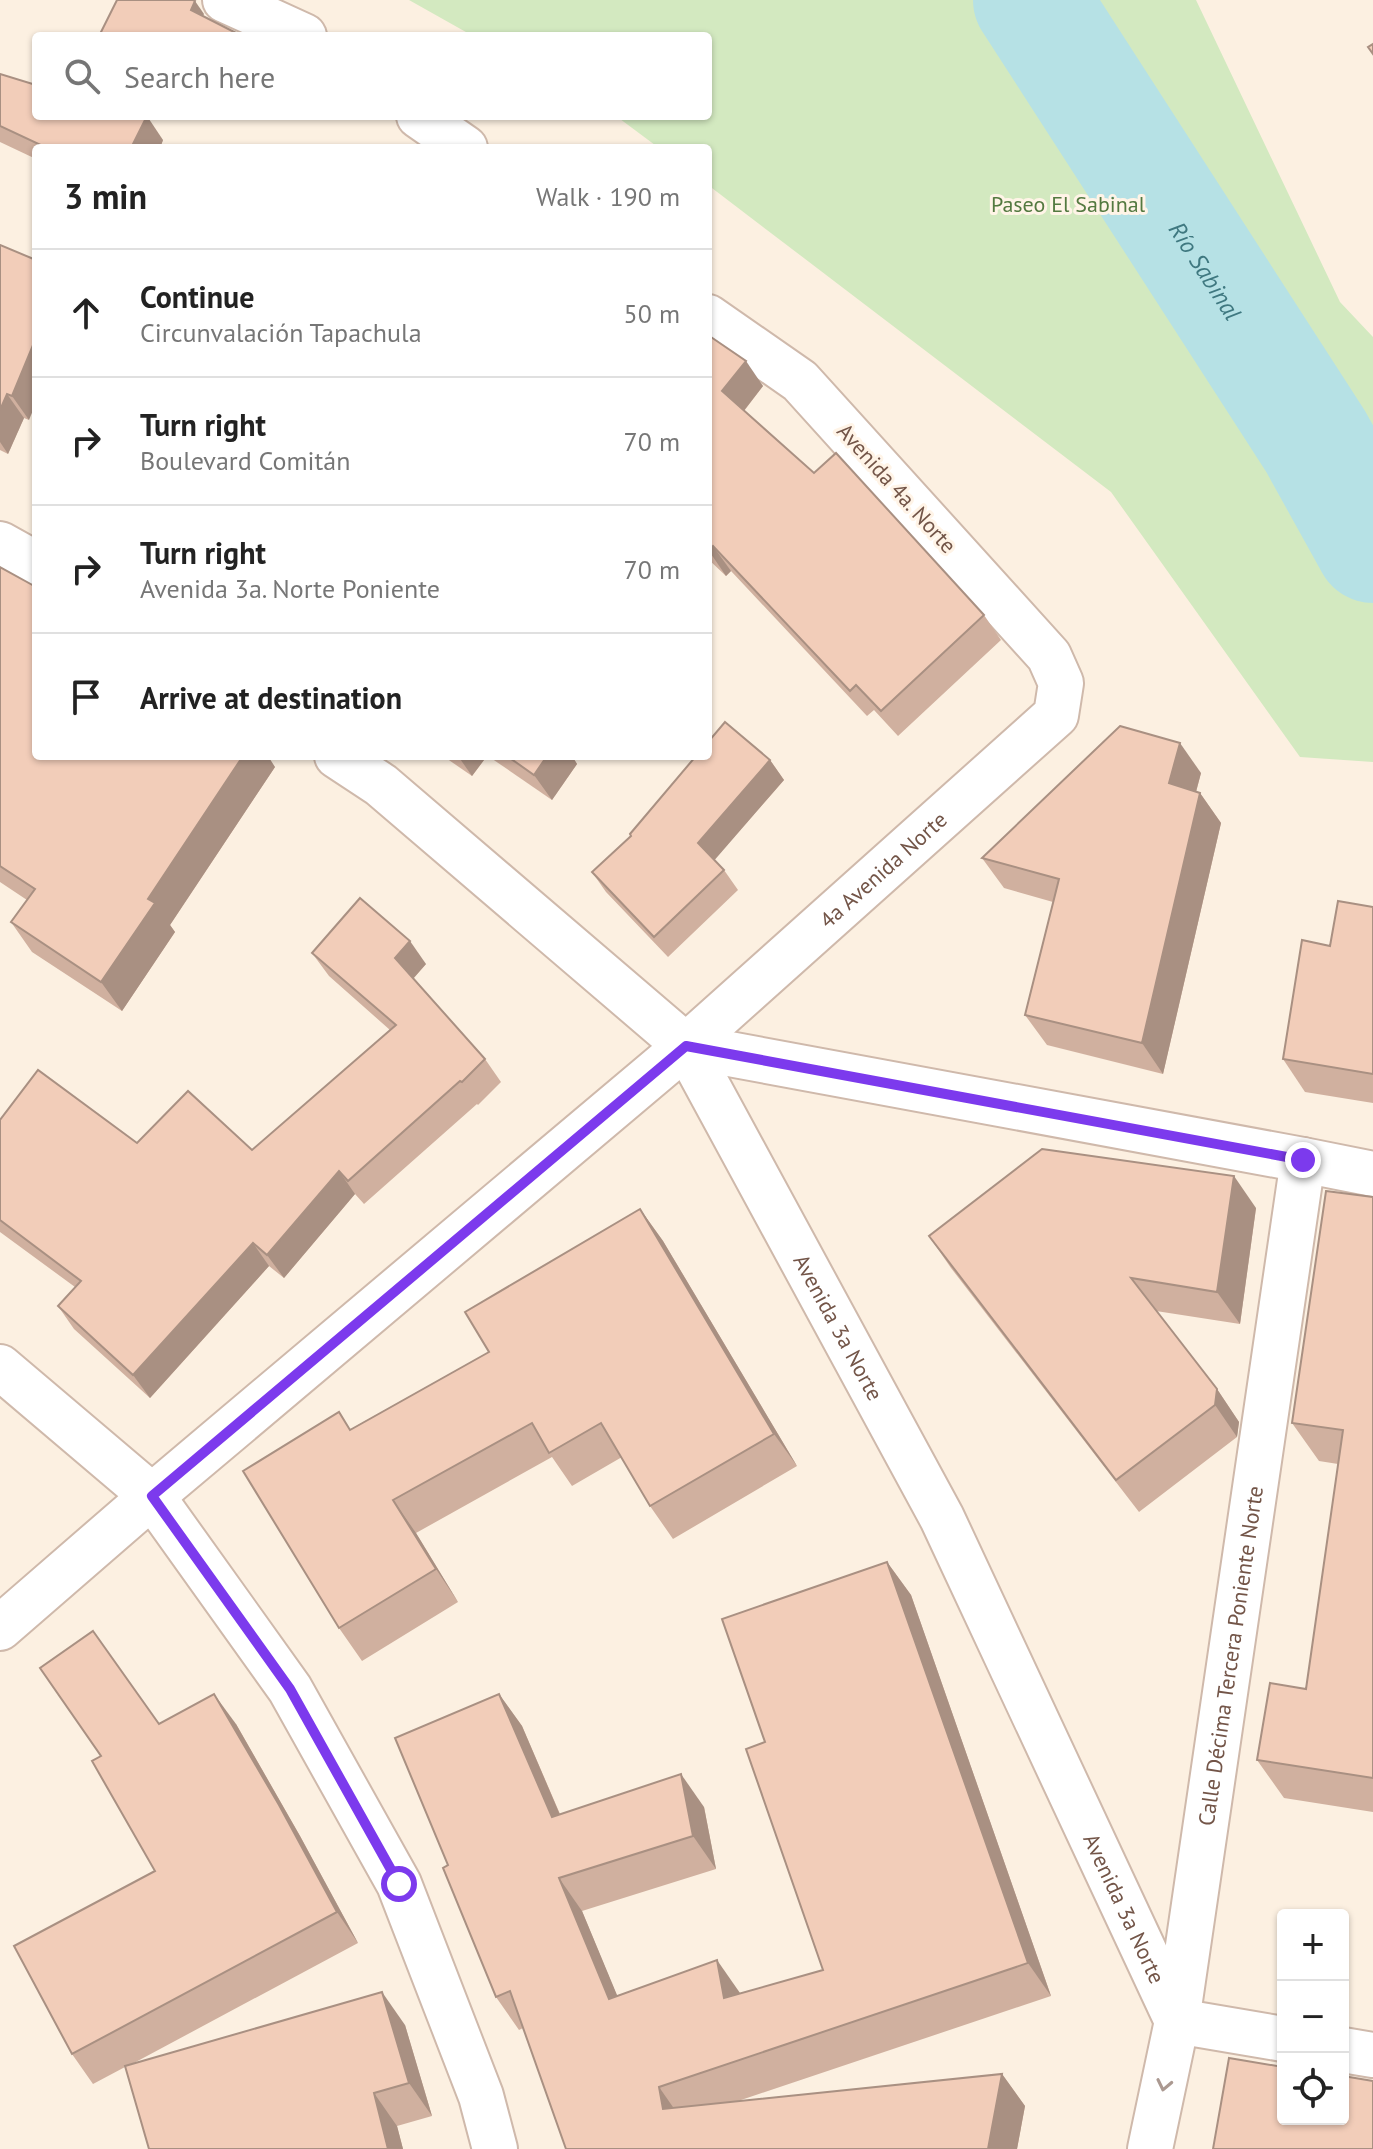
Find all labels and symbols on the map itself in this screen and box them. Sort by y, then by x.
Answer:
park label: Paseo El Sabinal [991,190,1146,218]
water label: Río Sabinal [1162,216,1249,326]
street label: Avenida 4a. Norte [831,417,963,559]
street label: 4a Avenida Norte [814,805,953,934]
route end [1285,1142,1321,1178]
street label: Avenida 3a Norte [788,1249,889,1405]
street label: Calle Décima Tercera Poniente Norte [1192,1484,1269,1827]
street label: Avenida 3a Norte [1077,1829,1171,1988]
route start [381,1866,417,1902]
one-way arrow [1156,2077,1173,2091]

